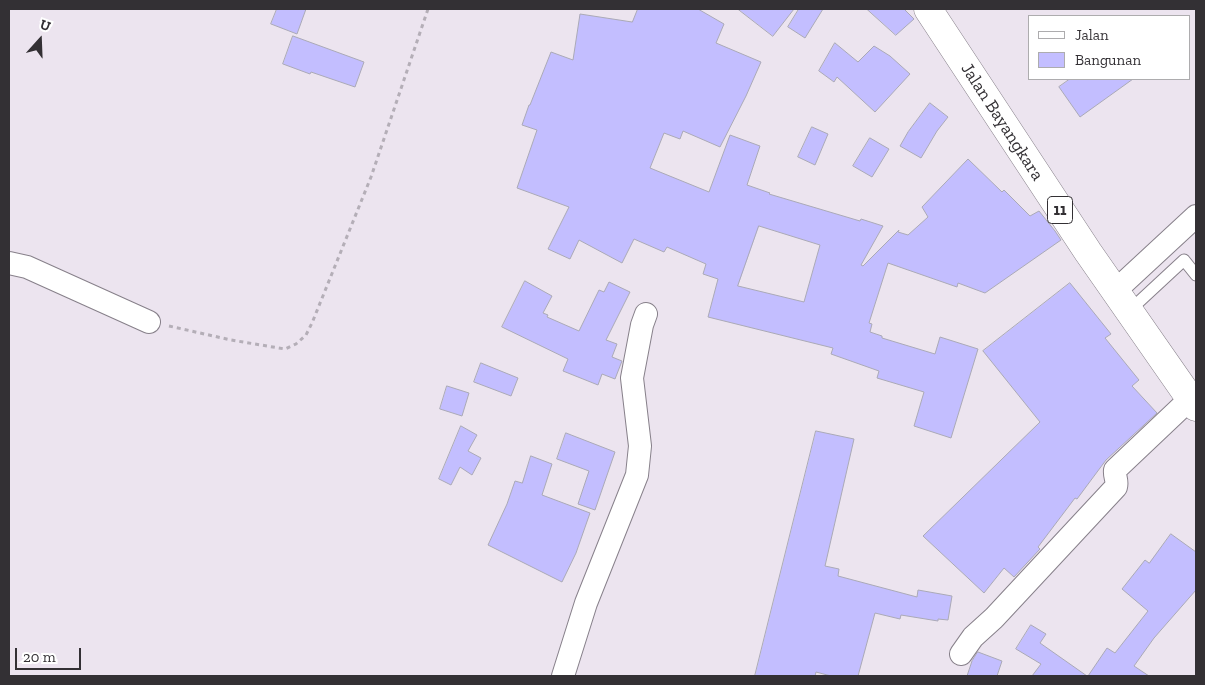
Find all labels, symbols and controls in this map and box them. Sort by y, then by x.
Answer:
north arrow [15,15,65,65]
legend [1028,15,1190,80]
text: U [38,16,53,35]
text: Jalan [1075,26,1109,44]
text: Bangunan [1075,51,1141,69]
street label: Jalan Bayangkara [956,59,1048,185]
road number: 11 [1048,196,1072,224]
scale bar [18,638,84,670]
text: 20 m [23,648,56,666]

